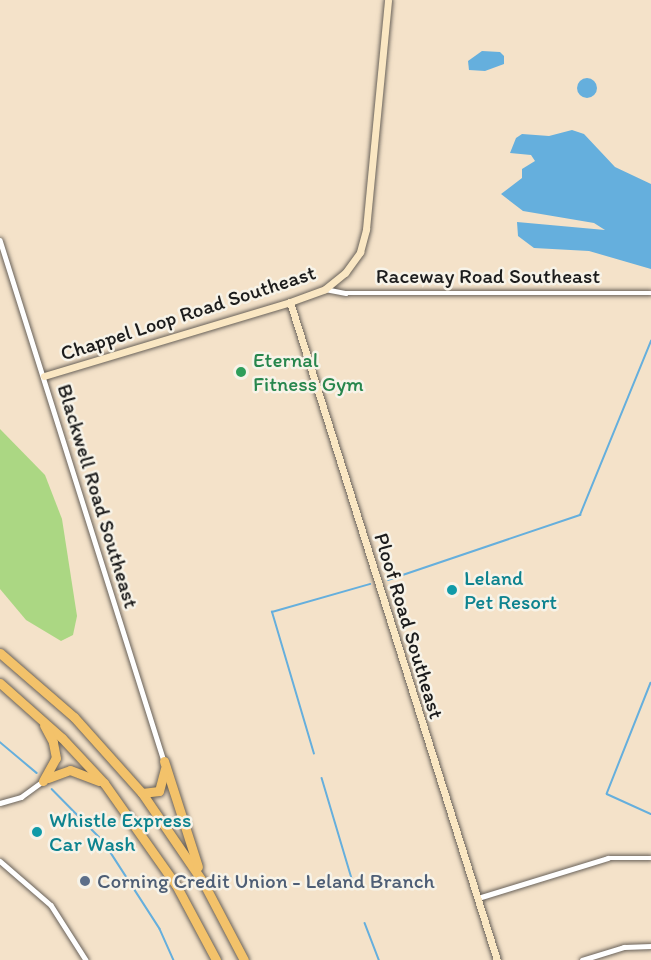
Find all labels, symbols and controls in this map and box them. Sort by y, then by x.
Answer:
street label: Chappel Loop Road Southeast [57,260,319,366]
street label: Raceway Road Southeast [376,263,600,289]
place label: Eternal Fitness Gym [253,347,363,397]
marker: Eternal Fitness Gym [234,365,248,379]
street label: Blackwell Road Southeast [52,381,144,611]
street label: Ploof Road Southeast [369,530,449,722]
place label: Leland Pet Resort [464,565,556,615]
marker: Leland Pet Resort [445,583,459,597]
place label: Whistle Express Car Wash [49,807,191,857]
marker: Whistle Express Car Wash [30,825,44,839]
place label: Corning Credit Union - Leland Branch [97,868,435,894]
marker: Corning Credit Union - Leland Branch [78,874,92,888]

